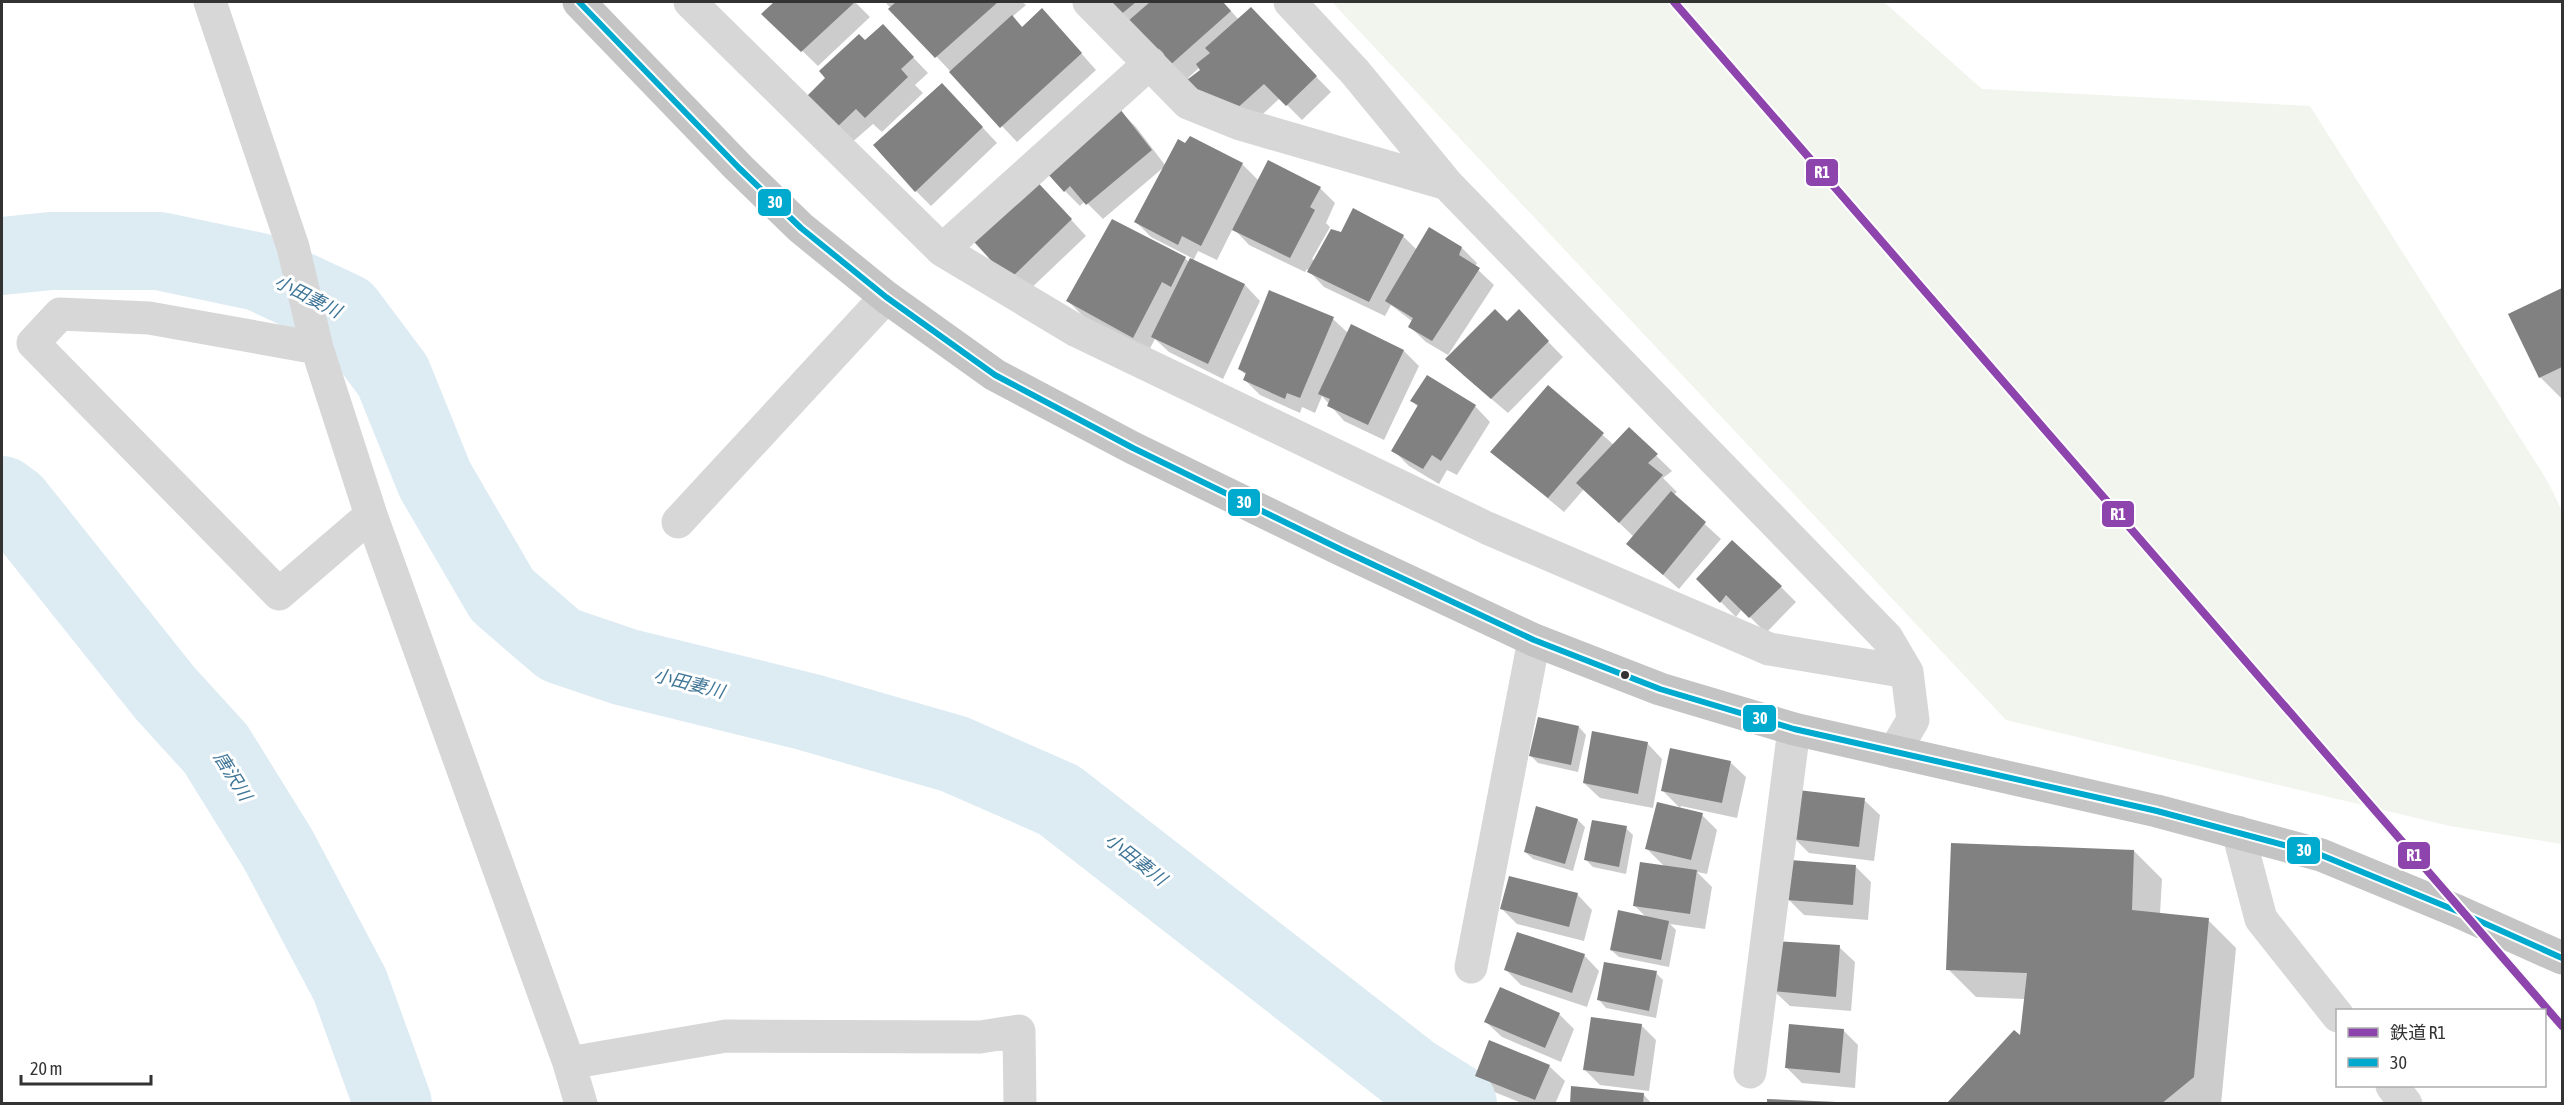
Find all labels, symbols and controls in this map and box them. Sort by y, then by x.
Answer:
line badge: R1 [1805,158,1839,187]
text: R1 [1814,163,1830,181]
line badge: 30 [757,188,792,217]
text: 30 [767,193,783,211]
water label: 小田妻川 [271,270,347,323]
line badge: 30 [1227,488,1261,517]
text: 30 [1236,493,1252,511]
line badge: R1 [2101,500,2135,528]
text: R1 [2110,505,2126,523]
water label: 小田妻川 [652,664,728,702]
unlabelled marker [1619,669,1631,681]
line badge: 30 [1742,704,1777,733]
text: 30 [1752,709,1768,727]
water label: 唐沢川 [210,748,257,806]
water label: 小田妻川 [1101,829,1172,891]
line badge: 30 [2286,836,2321,865]
text: 30 [2296,841,2312,859]
line badge: R1 [2397,841,2431,870]
text: R1 [2406,846,2422,864]
legend [2336,1009,2546,1087]
text: 鉄道 R1 [2390,1022,2446,1043]
scale bar [21,1048,152,1086]
text: 30 [2390,1052,2407,1073]
text: 20 m [30,1058,62,1079]

